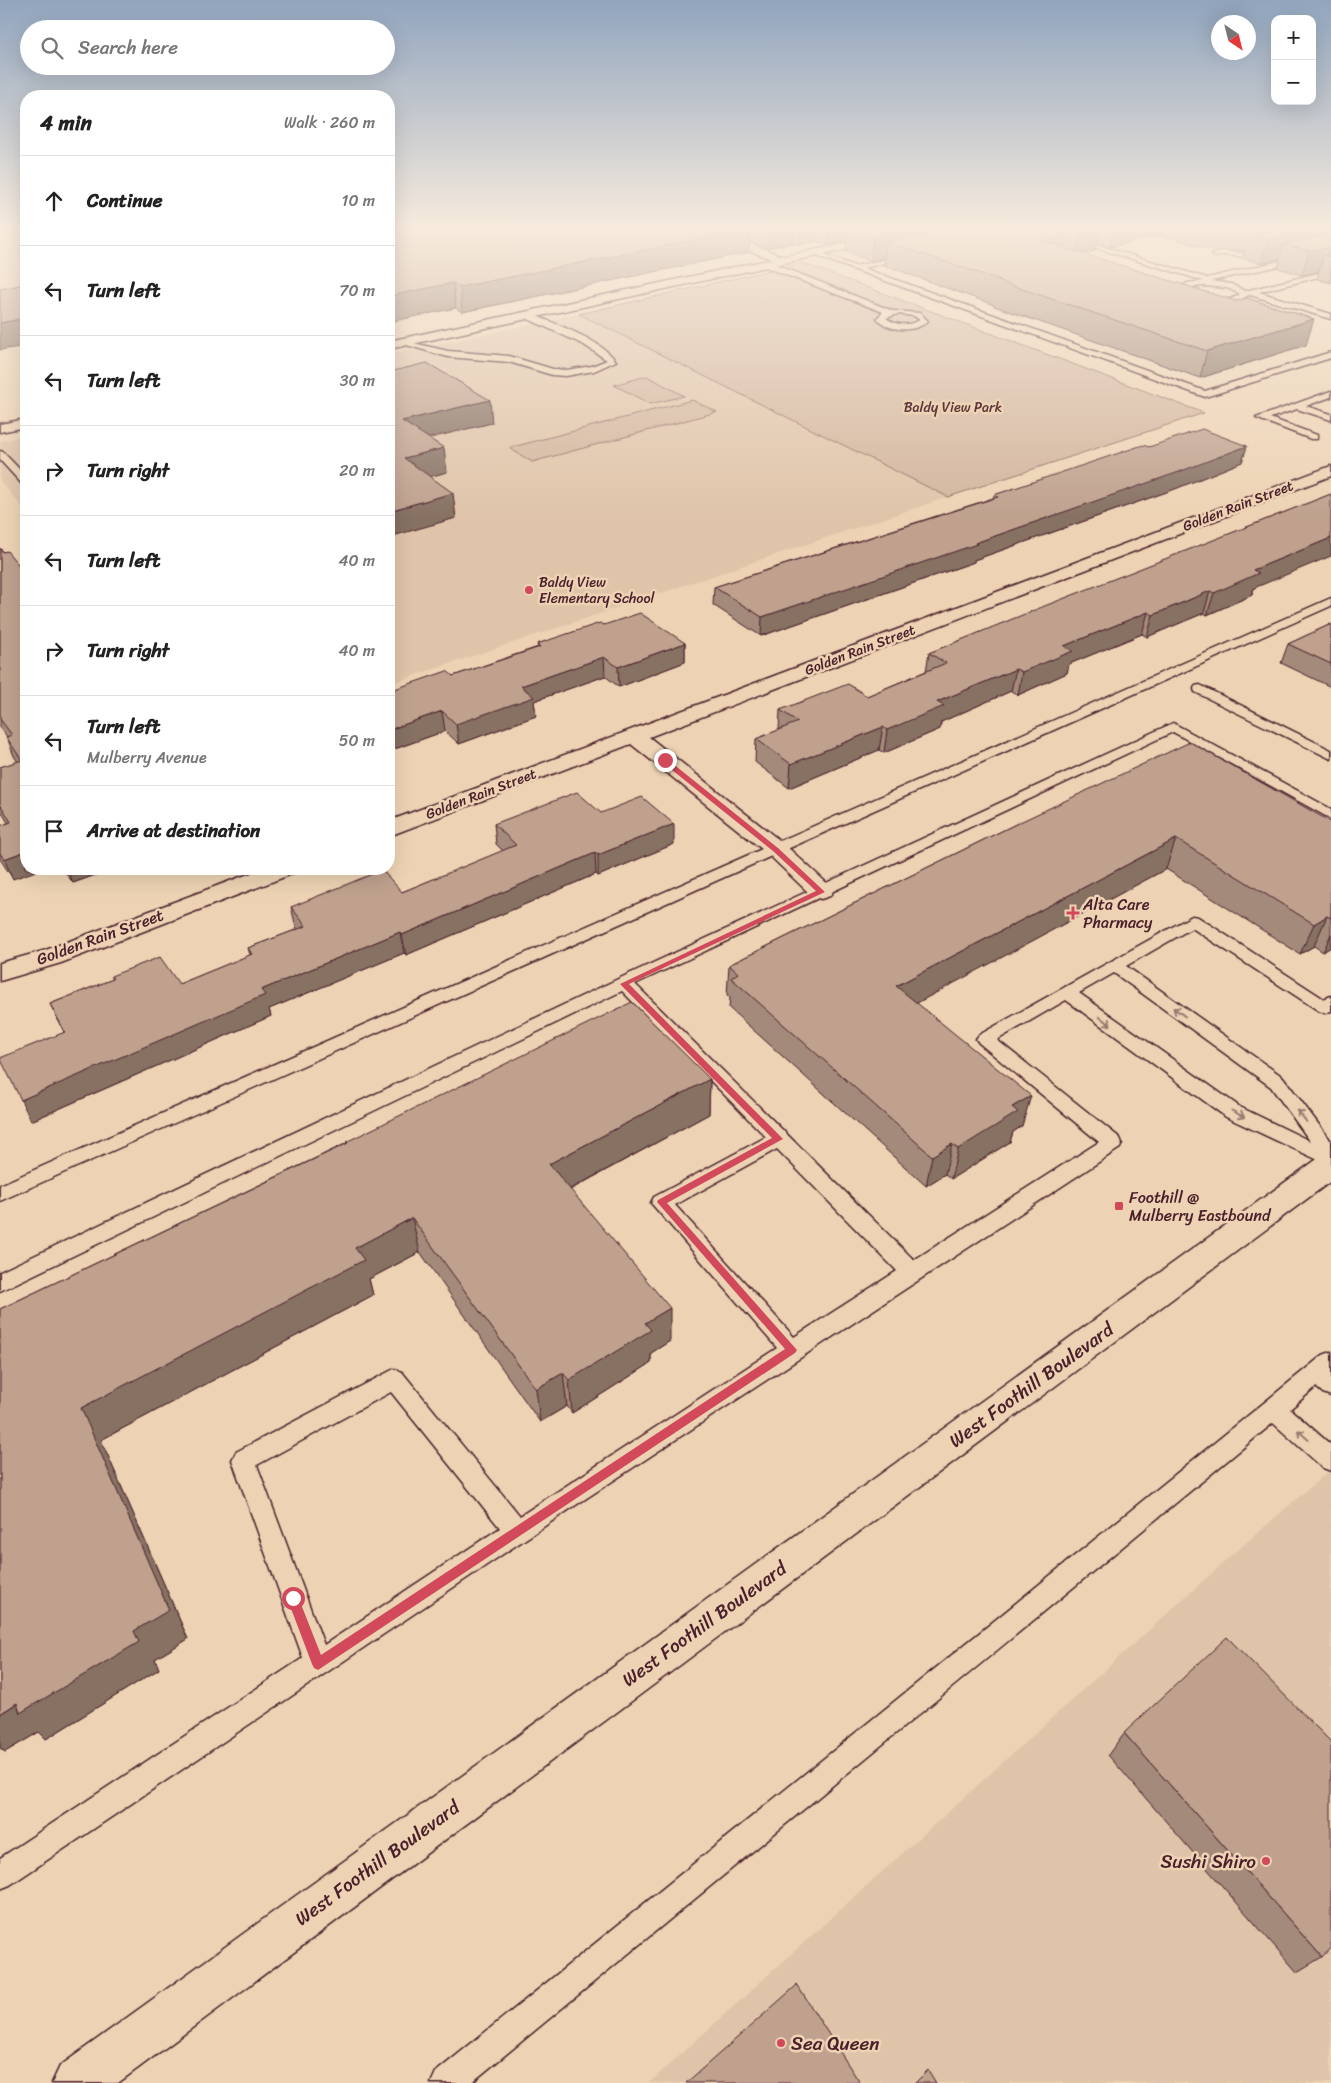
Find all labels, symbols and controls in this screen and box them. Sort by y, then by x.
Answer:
north arrow [1211,15,1256,60]
map controls [1271,15,1316,105]
button: + [1271,15,1316,60]
search box [20,20,395,75]
text: Search here [78,31,178,64]
icon: search [38,34,66,62]
button: − [1271,60,1316,105]
text: 4 min [40,104,92,142]
text: Walk · 260 m [284,108,375,137]
text: Continue [87,184,163,217]
text: 10 m [342,186,375,215]
icon: ahead [40,187,68,215]
text: Turn left [87,274,160,307]
text: 70 m [339,276,375,305]
icon: left [40,277,68,305]
text: Turn left [87,364,160,397]
text: 30 m [340,366,375,395]
icon: left [40,367,68,395]
park label: Baldy View Park [904,395,1002,420]
text: Turn right [87,454,169,487]
text: 20 m [339,456,375,485]
icon: right [40,457,68,485]
street label: Golden Rain Street [1179,473,1297,539]
text: Turn left [87,544,160,577]
text: 40 m [338,546,375,575]
icon: left [40,547,68,575]
place label: Baldy View Elementary School [539,570,656,611]
marker: Baldy View Elementary School [523,584,535,596]
street label: Golden Rain Street [801,617,919,683]
text: Turn right [87,634,169,667]
text: 40 m [338,636,375,665]
icon: right [40,637,68,665]
text: Turn left [87,710,160,743]
text: 50 m [339,726,375,755]
icon: left [40,727,68,755]
text: Mulberry Avenue [87,743,207,772]
route end [654,749,677,772]
street label: Golden Rain Street [422,761,540,827]
text: Arrive at destination [87,814,260,847]
icon: arrive [40,817,68,845]
place label: Alta Care Pharmacy [1082,890,1153,937]
street label: Golden Rain Street [32,901,168,973]
marker: Alta Care Pharmacy [1067,907,1079,919]
one-way arrow [1172,1007,1186,1017]
one-way arrow [1098,1016,1112,1026]
one-way arrow [1297,1109,1307,1123]
one-way arrow [1230,1110,1245,1119]
place label: Foothill @ Mulberry Eastbound [1129,1183,1272,1230]
marker: Foothill @ Mulberry Eastbound [1113,1200,1125,1212]
street label: West Foothill Boulevard [941,1312,1122,1456]
one-way arrow [1296,1429,1309,1441]
street label: West Foothill Boulevard [614,1551,795,1695]
route start [282,1587,305,1610]
street label: West Foothill Boulevard [287,1790,468,1934]
place label: Sushi Shiro [1160,1845,1256,1878]
marker: Sushi Shiro [1260,1855,1272,1867]
place label: Sea Queen [791,2027,879,2060]
marker: Sea Queen [775,2037,787,2049]

